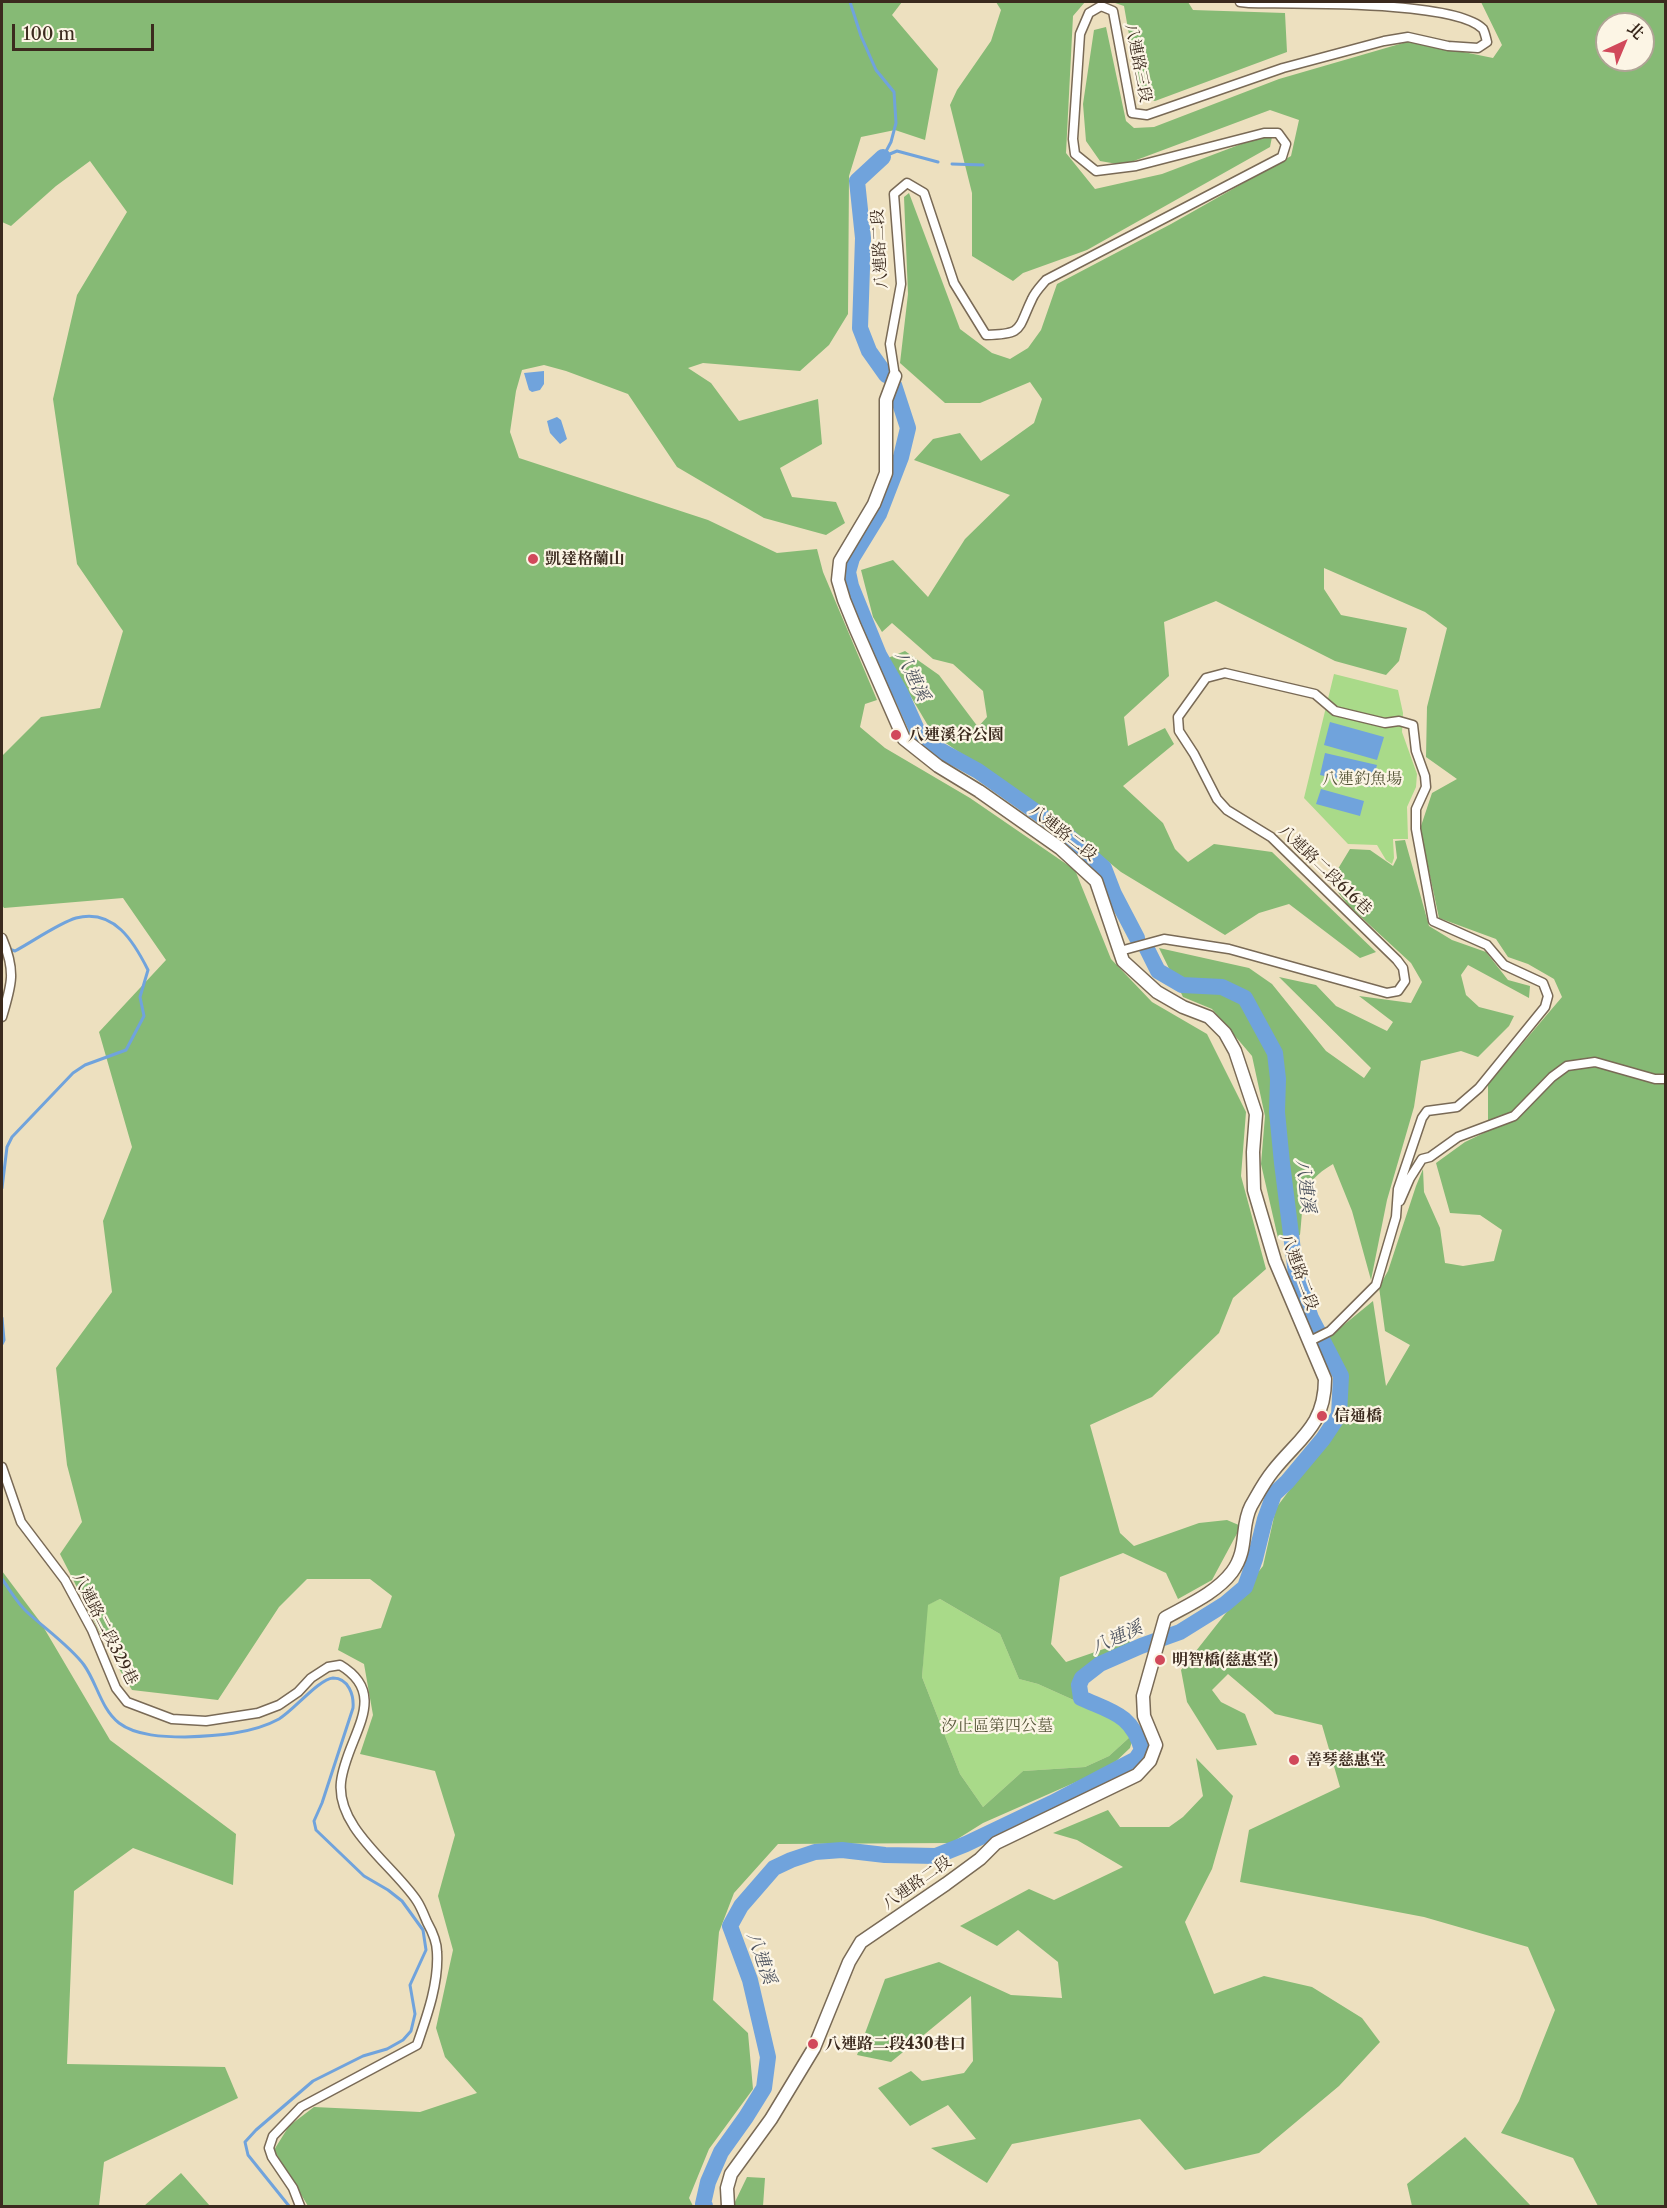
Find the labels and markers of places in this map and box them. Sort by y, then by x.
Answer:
place label: 凱達格蘭山 [545,549,625,569]
marker: 凱達格蘭山 [526,552,540,566]
place label: 八連溪谷公園 [908,725,1004,745]
marker: 八連溪谷公園 [889,728,903,742]
place label: 信通橋 [1334,1406,1382,1426]
marker: 信通橋 [1315,1409,1329,1423]
place label: 明智橋(慈惠堂) [1172,1650,1278,1670]
marker: 明智橋(慈惠堂) [1153,1653,1167,1667]
place label: 善琴慈惠堂 [1306,1750,1386,1770]
marker: 善琴慈惠堂 [1287,1753,1301,1767]
place label: 八連路二段430巷口 [825,2034,966,2054]
marker: 八連路二段430巷口 [806,2037,820,2051]

